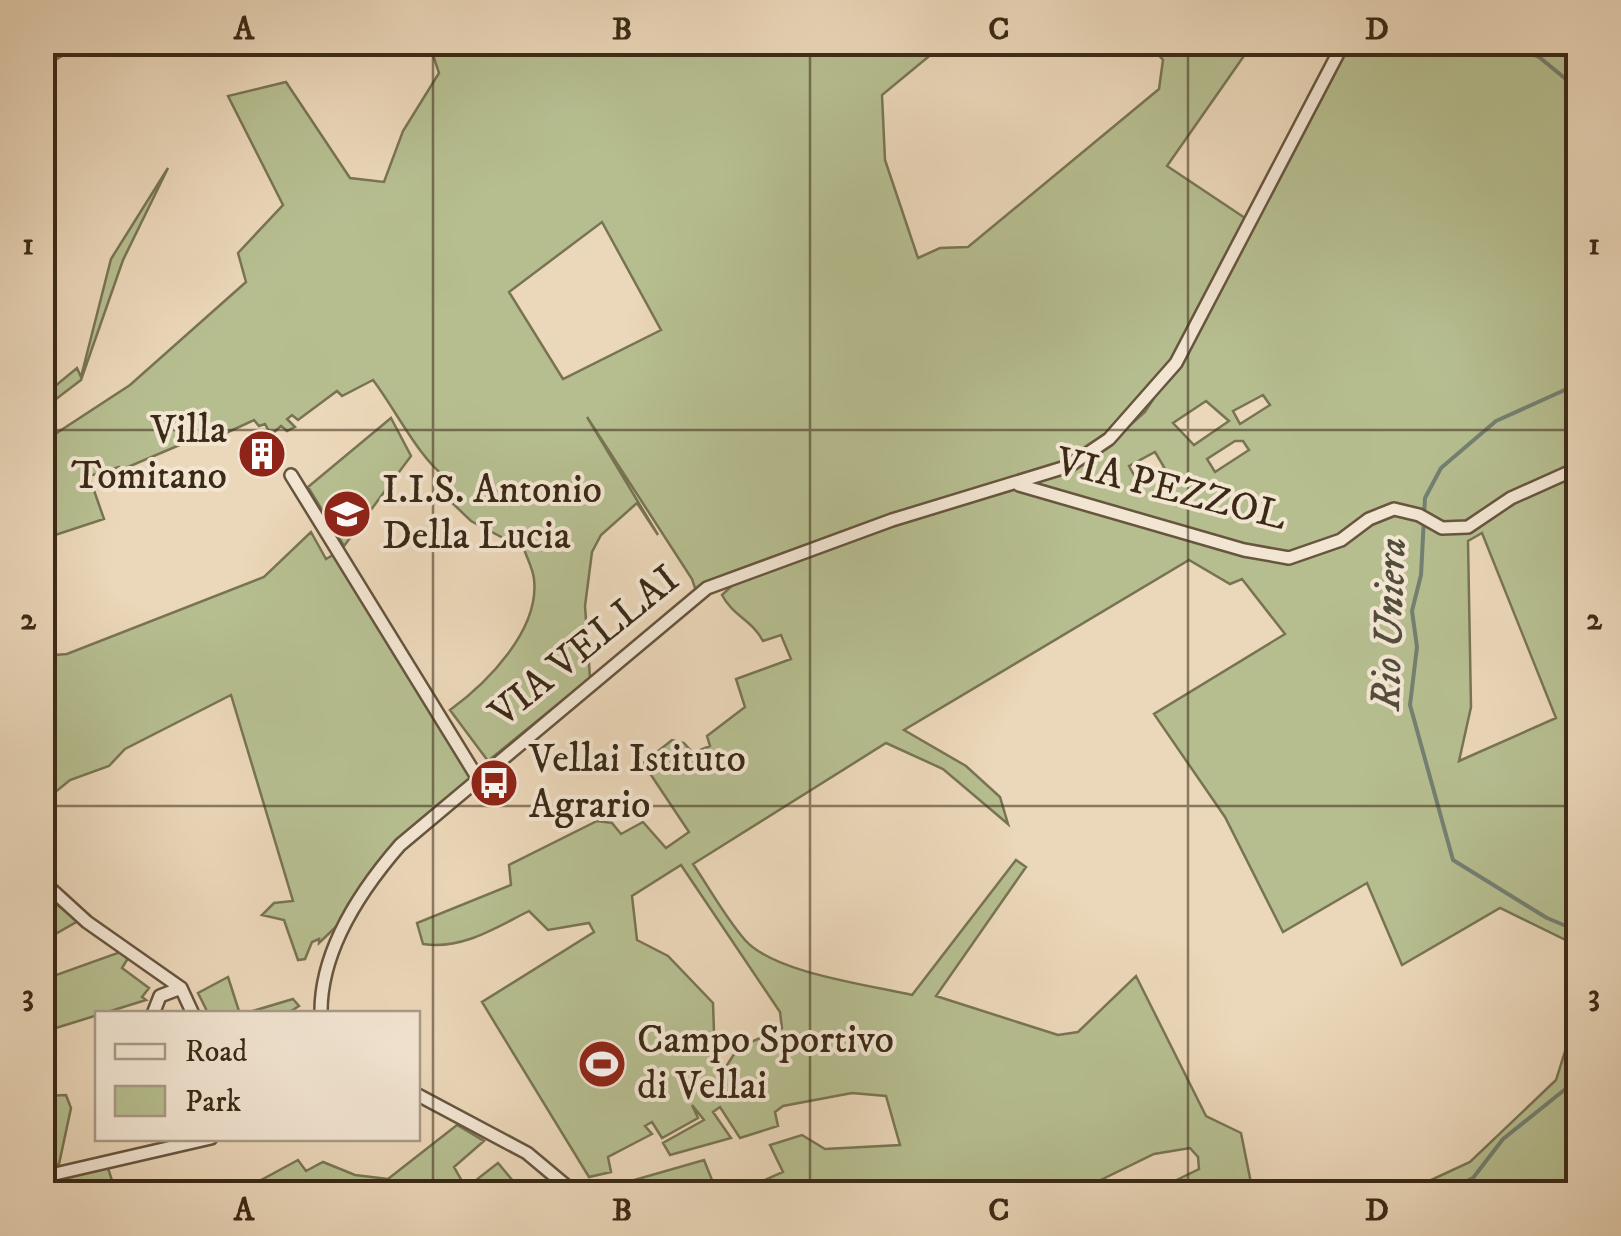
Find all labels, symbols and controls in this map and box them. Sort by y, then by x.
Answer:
text: A [233,10,256,50]
text: B [612,10,632,50]
text: C [988,10,1010,50]
text: D [1365,10,1389,50]
text: 1 [22,225,34,265]
text: 1 [1588,225,1600,265]
place label: Villa Tomitano [71,406,227,502]
building icon: Villa Tomitano [236,428,288,480]
street label: VIA PEZZOL [1050,437,1291,543]
place label: I.I.S. Antonio Della Lucia [382,466,602,562]
school or university icon: I.I.S. Antonio Della Lucia [321,488,373,540]
water label: Rio Uniera [1361,536,1419,713]
street label: VIA VELLAI [479,555,690,739]
text: 2 [20,600,36,640]
text: 2 [1586,600,1602,640]
place label: Vellai Istituto Agrario [528,735,746,831]
bus stop icon: Vellai Istituto Agrario [468,757,520,809]
text: 3 [22,976,34,1016]
text: 3 [1588,976,1600,1016]
legend [95,1011,420,1141]
place label: Campo Sportivo di Vellai [637,1016,894,1112]
text: Road [185,1034,247,1071]
sports icon: Campo Sportivo di Vellai [576,1038,628,1090]
text: Park [185,1084,241,1121]
text: A [233,1191,256,1231]
text: B [612,1191,632,1231]
text: C [988,1191,1010,1231]
text: D [1365,1191,1389,1231]

